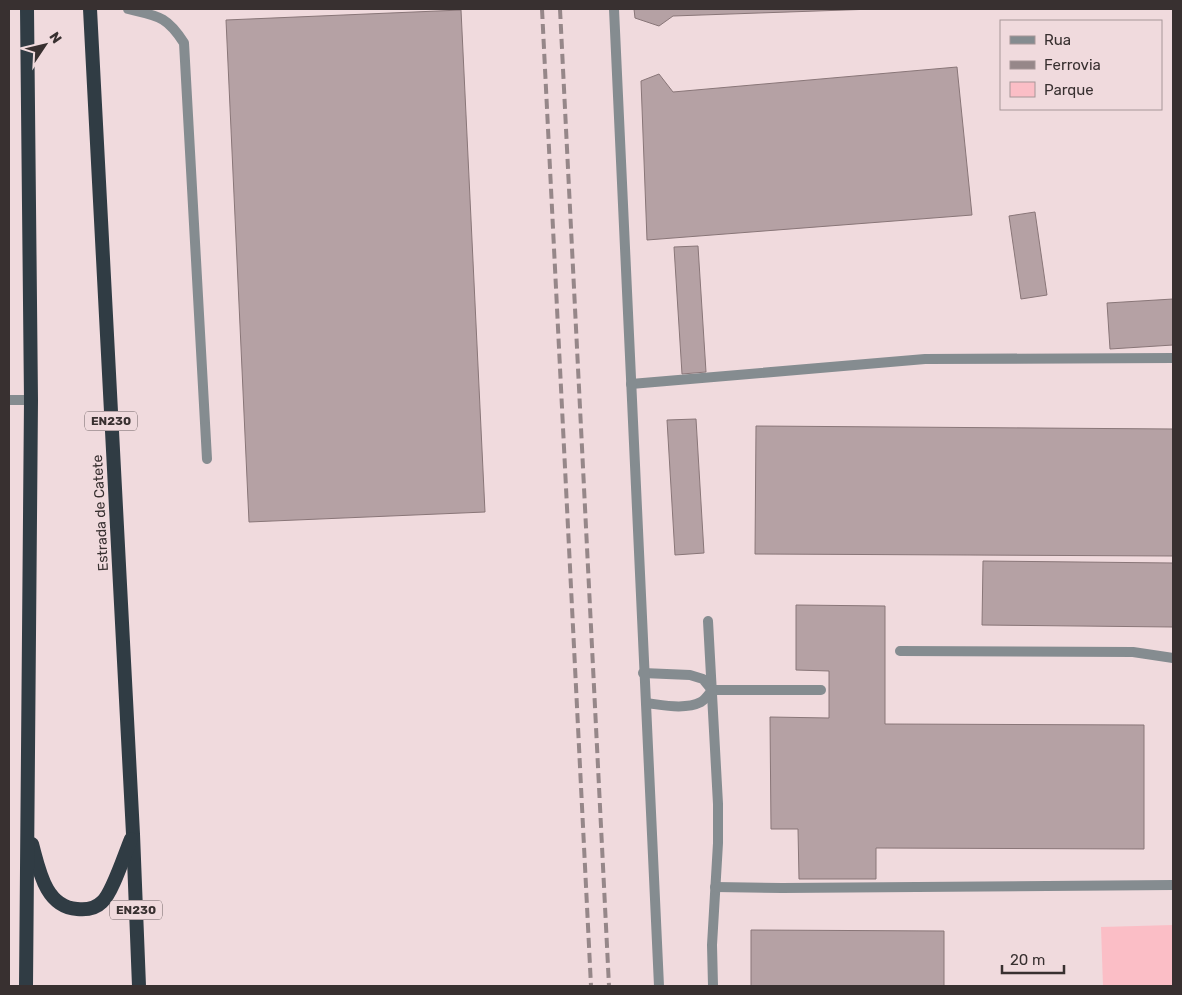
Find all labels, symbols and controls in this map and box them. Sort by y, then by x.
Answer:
north arrow [20,20,70,70]
legend [1000,20,1162,110]
text: N [45,29,65,47]
text: Rua [1044,31,1071,49]
text: Ferrovia [1044,56,1101,74]
text: Parque [1044,81,1094,99]
road number: EN230 [85,412,137,431]
street label: Estrada de Catete [89,454,112,572]
road number: EN230 [110,900,162,920]
scale bar [1002,942,1064,974]
text: 20 m [1010,951,1045,969]

